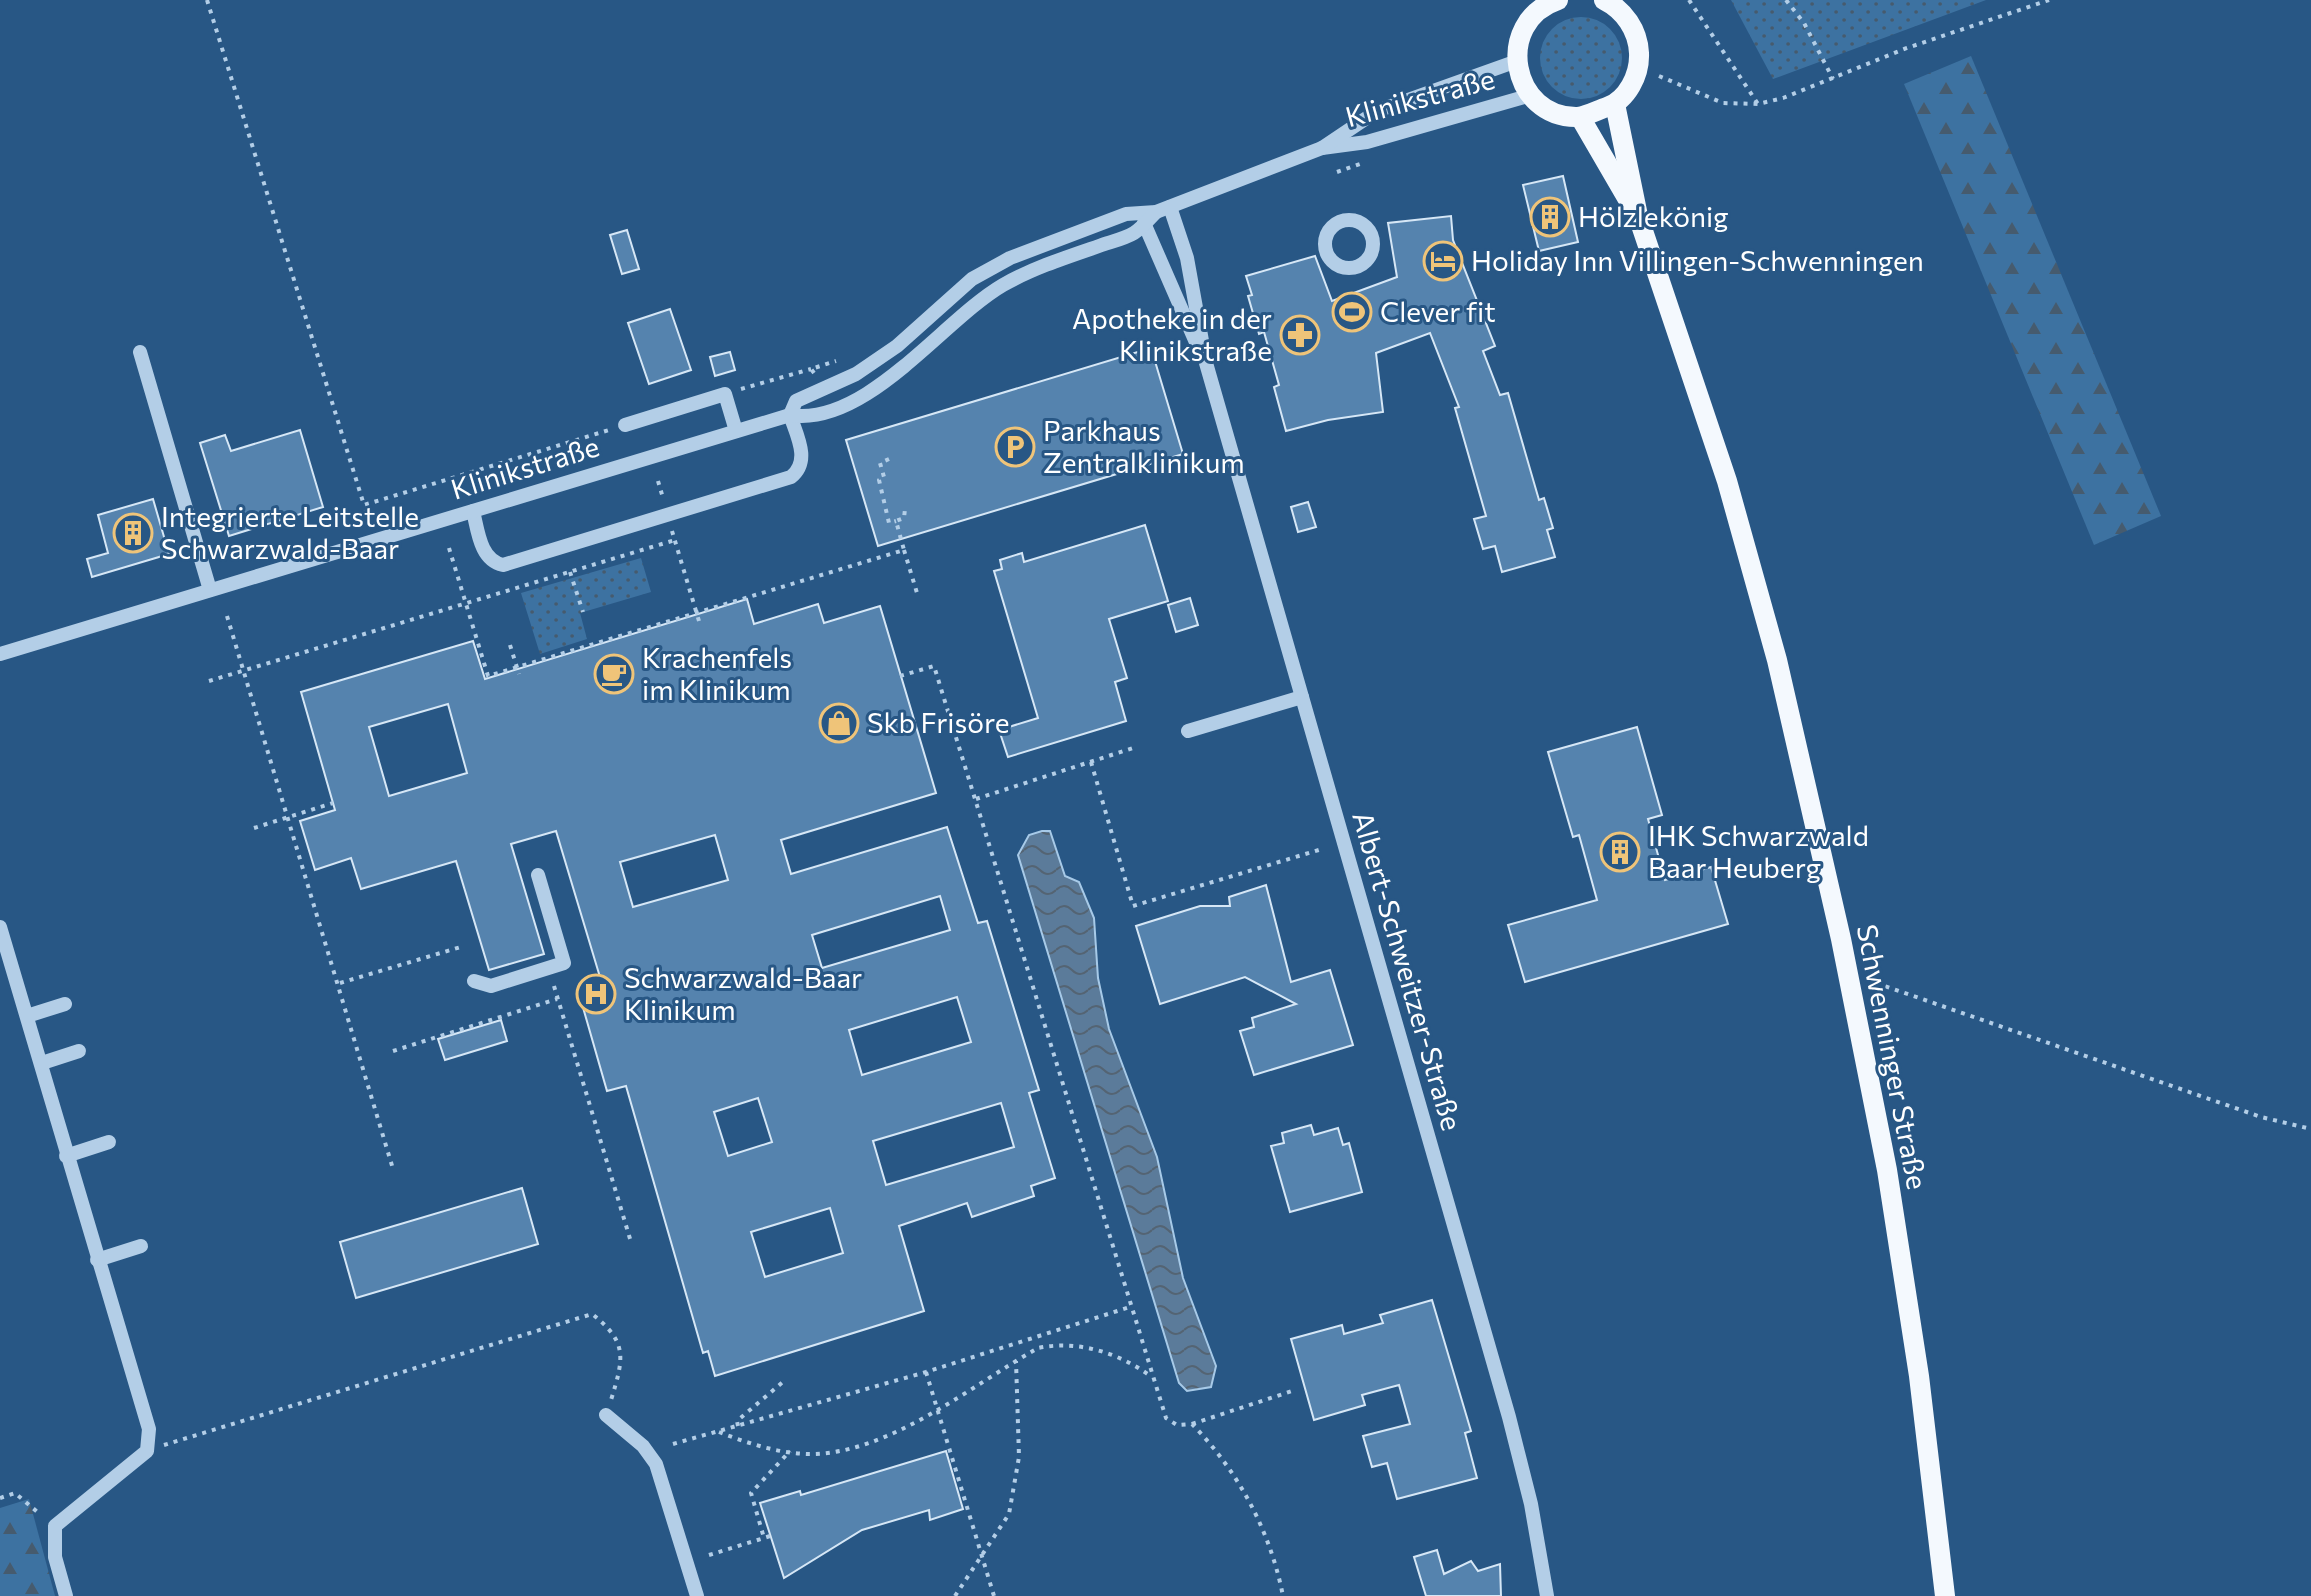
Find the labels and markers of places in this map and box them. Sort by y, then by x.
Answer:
building icon: Hölzlekönig [1529,196,1571,238]
place label: Hölzlekönig [1578,199,1728,233]
hotel icon: Holiday Inn Villingen-Schwenningen [1422,240,1464,282]
place label: Holiday Inn Villingen-Schwenningen [1471,243,1924,277]
sports icon: Clever fit [1331,291,1373,333]
place label: Clever fit [1380,294,1496,328]
place label: Apotheke in der Klinikstraße [1072,301,1272,367]
pharmacy icon: Apotheke in der Klinikstraße [1279,314,1321,356]
place label: Parkhaus Zentralklinikum [1043,413,1245,479]
parking icon: Parkhaus Zentralklinikum [994,426,1036,468]
place label: Integrierte Leitstelle Schwarzwald-Baar [161,499,419,565]
building icon: Integrierte Leitstelle Schwarzwald-Baar [112,512,154,554]
place label: Krachenfels im Klinikum [642,640,792,706]
cafe icon: Krachenfels im Klinikum [593,653,635,695]
shop icon: Skb Frisöre [818,702,860,744]
place label: Skb Frisöre [867,705,1010,739]
place label: IHK Schwarzwald Baar Heuberg [1648,818,1869,884]
building icon: IHK Schwarzwald Baar Heuberg [1599,831,1641,873]
place label: Schwarzwald-Baar Klinikum [624,960,862,1026]
hospital icon: Schwarzwald-Baar Klinikum [575,973,617,1015]

